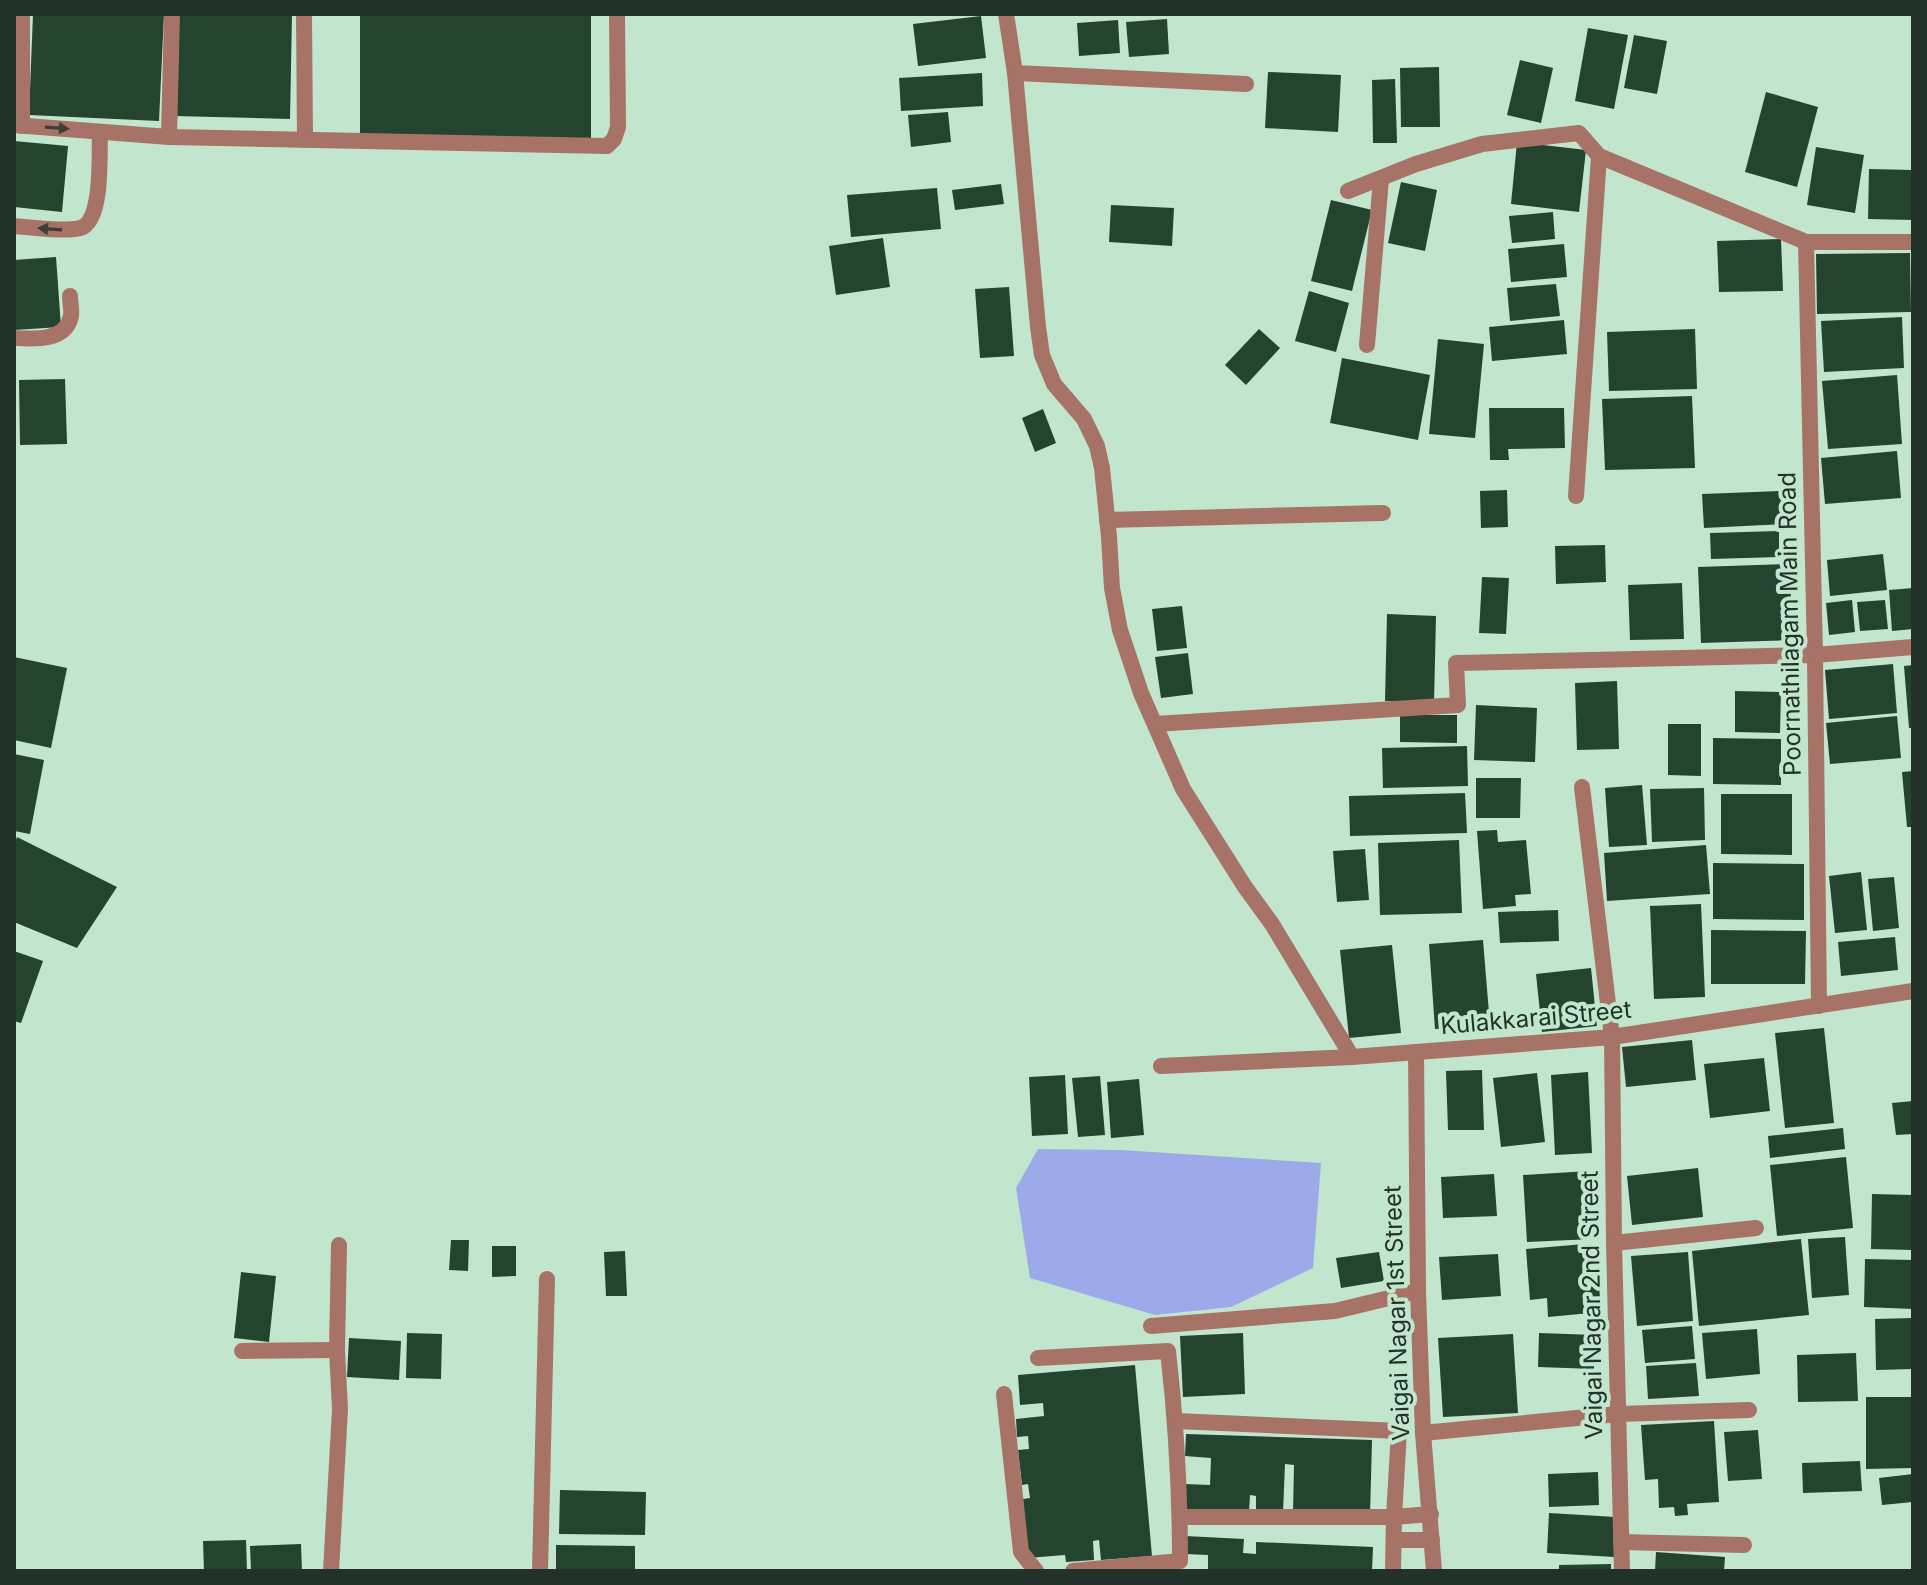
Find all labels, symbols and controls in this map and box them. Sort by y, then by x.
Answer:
one-way arrow [45,122,70,135]
one-way arrow [37,222,62,235]
street label: Poornathilagam Main Road [1772,472,1807,776]
street label: Kulakkarai Street [1439,995,1633,1040]
street label: Vaigai Nagar 2nd Street [1575,1170,1608,1440]
street label: Vaigai Nagar 1st Street [1378,1185,1415,1441]

